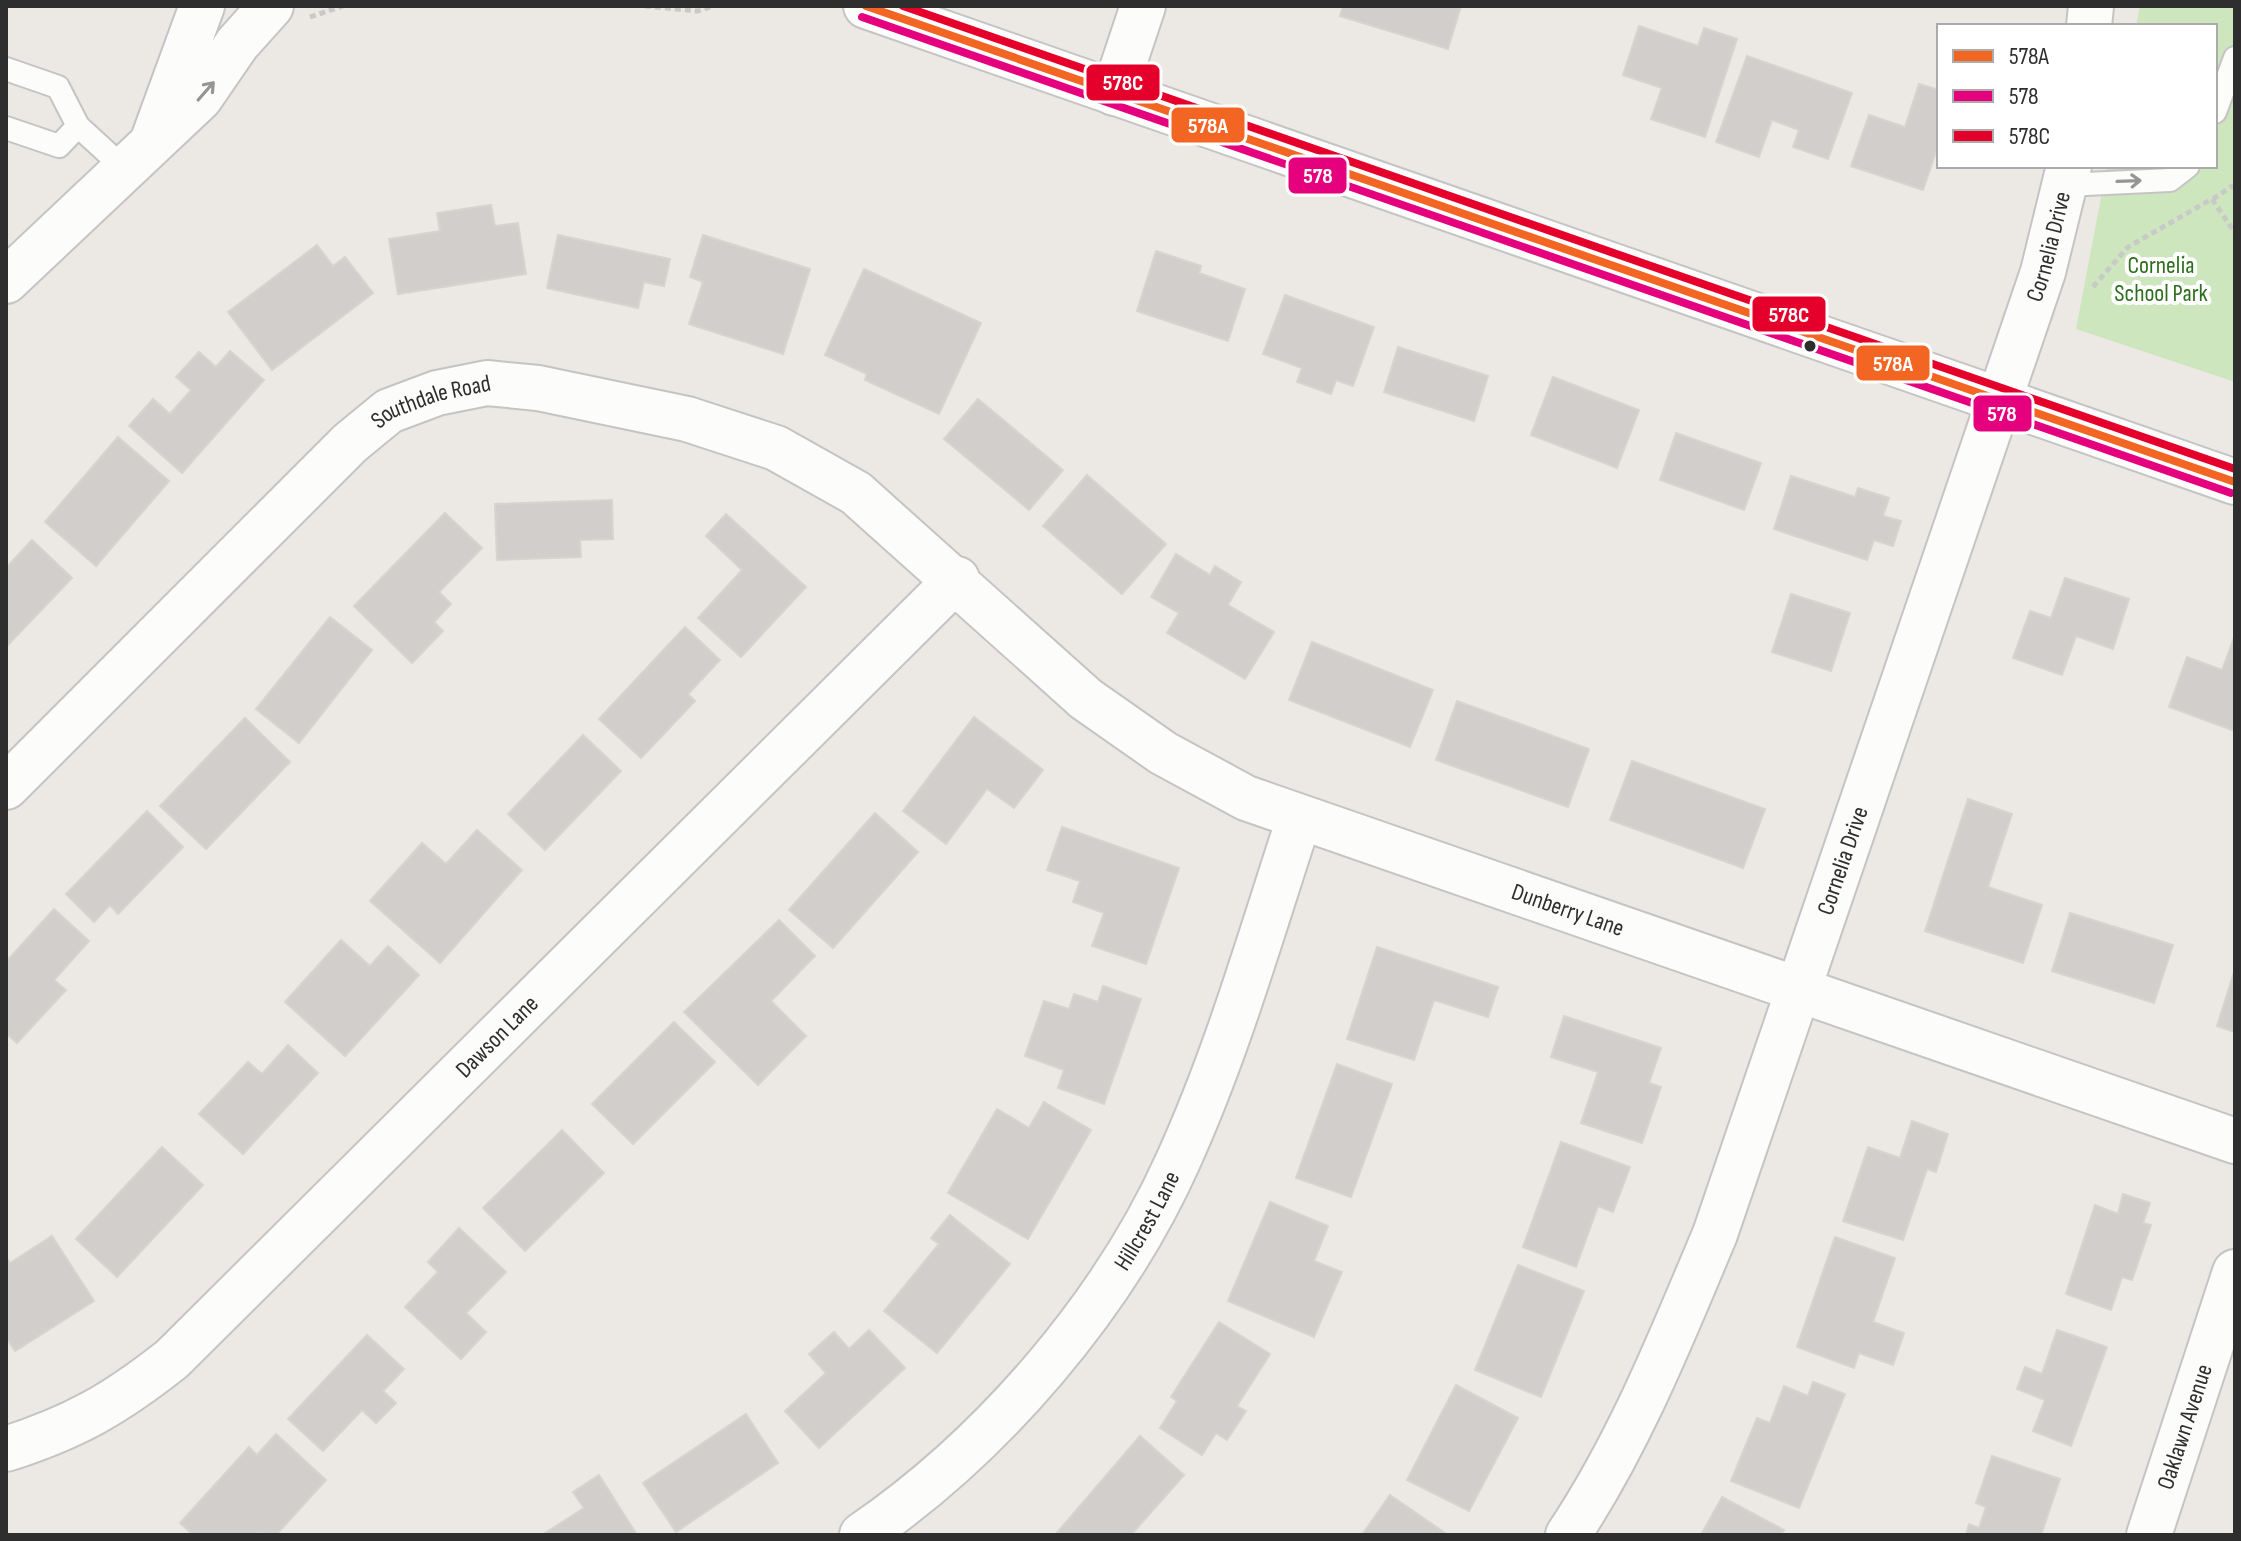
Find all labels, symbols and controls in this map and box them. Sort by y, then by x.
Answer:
legend [1937,24,2217,168]
text: 578A [2009,42,2050,71]
line badge: 578C [1085,63,1161,102]
text: 578C [1103,70,1143,97]
one-way arrow [197,81,215,101]
text: 578 [2009,82,2039,111]
line badge: 578A [1170,106,1246,144]
text: 578A [1188,113,1228,140]
text: 578C [2009,122,2050,151]
line badge: 578 [1287,156,1348,195]
text: 578 [1303,163,1333,190]
one-way arrow [2115,174,2142,189]
street label: Cornelia Drive [2020,188,2077,305]
park label: Cornelia School Park [2114,251,2208,308]
line badge: 578C [1751,295,1827,333]
text: 578C [1769,302,1809,329]
unlabelled marker [1802,338,1818,354]
line badge: 578A [1855,344,1931,382]
text: 578A [1873,351,1913,378]
street label: Southdale Road [365,368,493,435]
line badge: 578 [1972,394,2033,433]
text: 578 [1987,401,2017,428]
street label: Cornelia Drive [1810,803,1874,919]
street label: Dunberry Lane [1508,877,1628,943]
street label: Dawson Lane [449,989,544,1084]
street label: Hillcrest Lane [1107,1166,1186,1276]
street label: Oaklawn Avenue [2150,1360,2218,1493]

